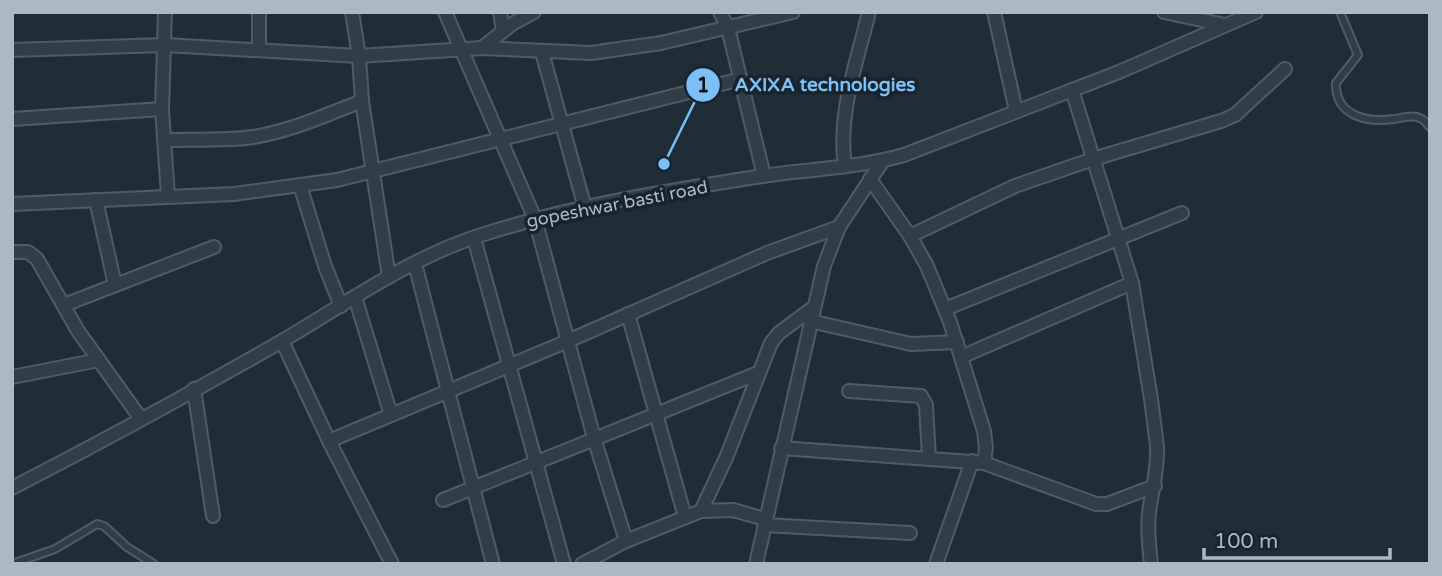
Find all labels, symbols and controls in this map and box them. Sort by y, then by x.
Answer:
callout: AXIXA technologies [686,65,930,105]
text: 1 [696,73,710,98]
text: AXIXA technologies [735,74,915,97]
street label: gopeshwar basti road [524,176,710,232]
scale bar [1204,516,1390,560]
text: 100 m [1214,529,1278,554]

